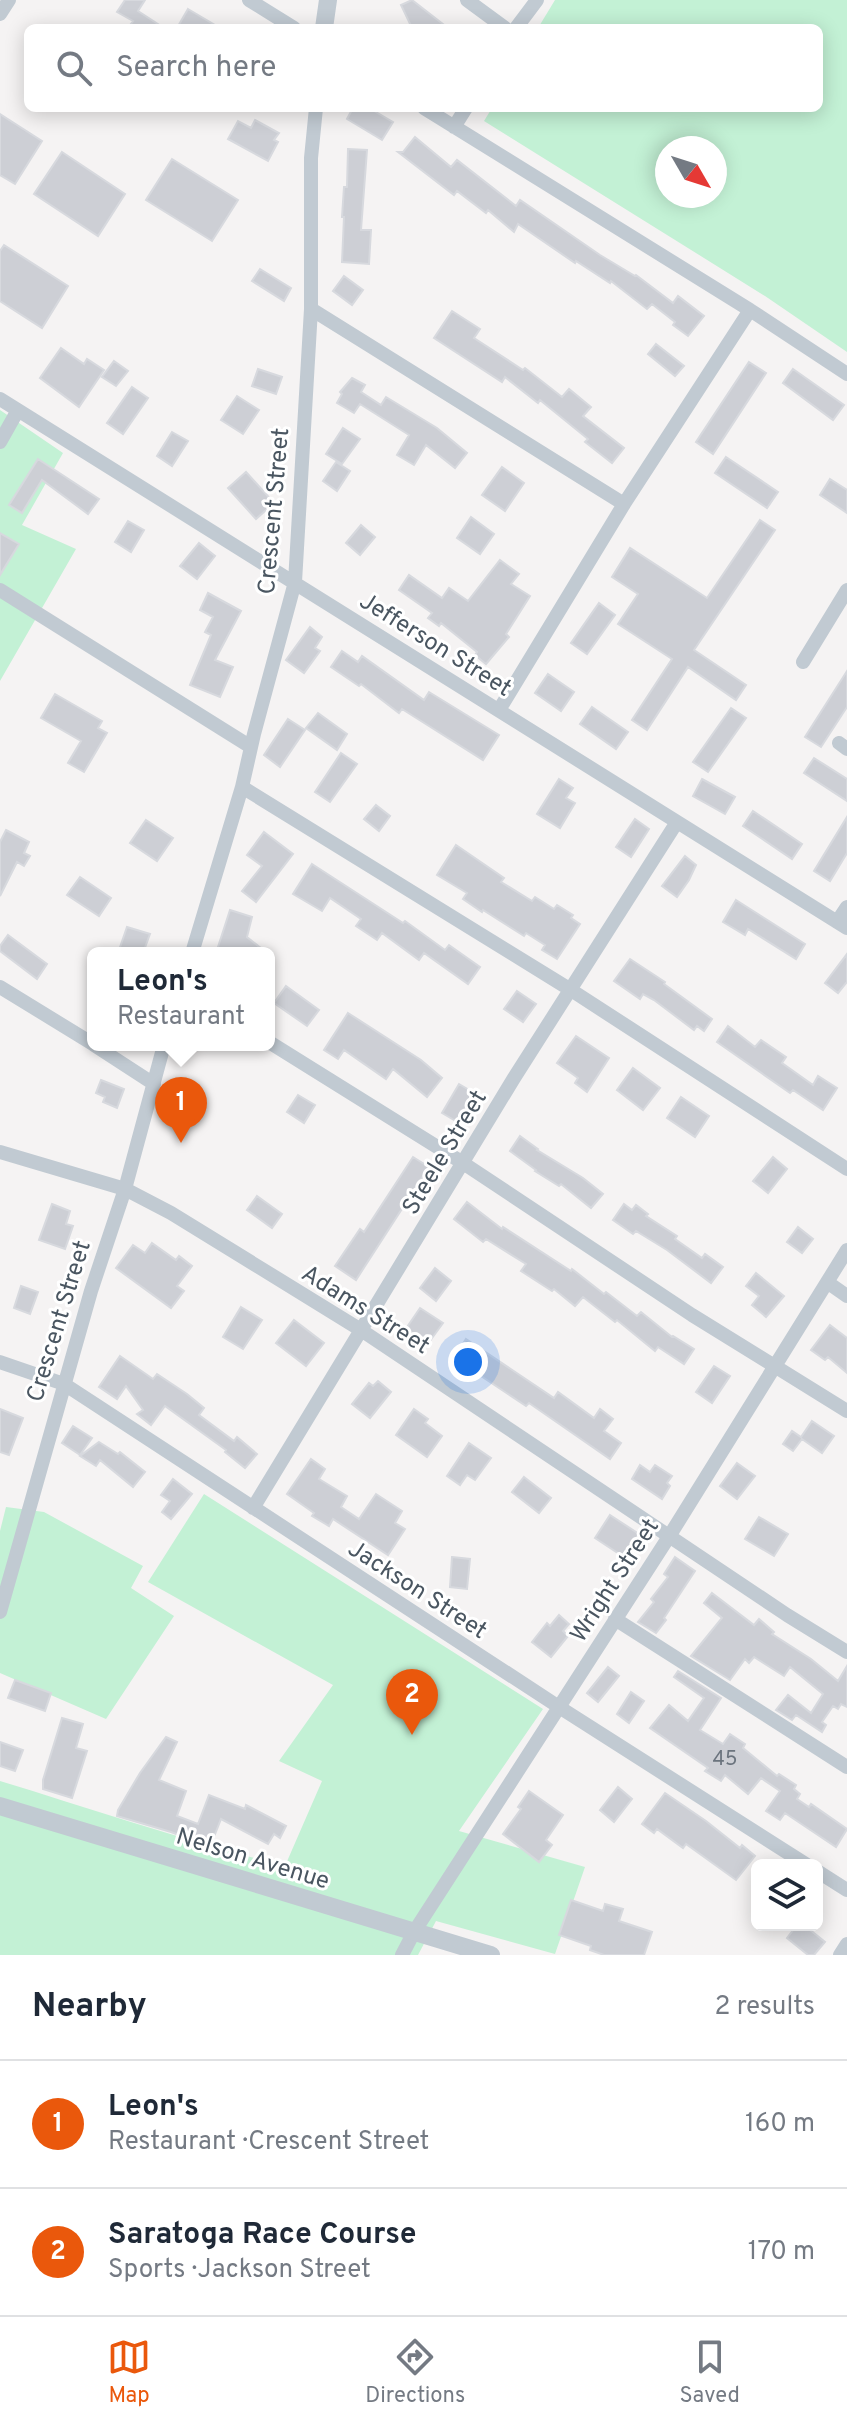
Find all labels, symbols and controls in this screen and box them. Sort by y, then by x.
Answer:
search box [24,24,823,112]
icon: search [52,46,96,90]
text: Search here [116,50,276,87]
north arrow [655,136,727,208]
street label: Crescent Street [253,427,297,596]
street label: Jefferson Street [353,587,517,705]
popup [87,947,275,1051]
text: Leon's [117,964,208,1001]
text: Restaurant [117,1001,245,1034]
pin: 1 [155,1077,207,1143]
street label: Steele Street [397,1085,495,1221]
street label: Crescent Street [21,1237,99,1406]
street label: Adams Street [295,1259,435,1362]
your location [448,1342,488,1382]
street label: Wright Street [565,1514,667,1649]
street label: Jackson Street [342,1535,492,1647]
pin: 2 [386,1669,438,1735]
house number: 45 [713,1747,737,1773]
street label: Nelson Avenue [172,1822,333,1897]
map controls [751,1859,823,1931]
button: layers [751,1859,823,1931]
text: Nearby [32,1986,147,2029]
text: 2 results [715,1991,815,2024]
text: Leon's [108,2089,199,2126]
text: 1 [53,2108,63,2141]
text: 160 m [745,2108,815,2141]
text: Restaurant · Crescent Street [108,2126,429,2159]
text: Saratoga Race Course [108,2217,417,2254]
text: 2 [50,2236,66,2269]
text: 170 m [748,2236,815,2269]
text: Sports · Jackson Street [108,2254,371,2287]
tab: Map [107,2335,151,2410]
tab: Directions [365,2335,465,2410]
tab: Saved [679,2335,740,2410]

